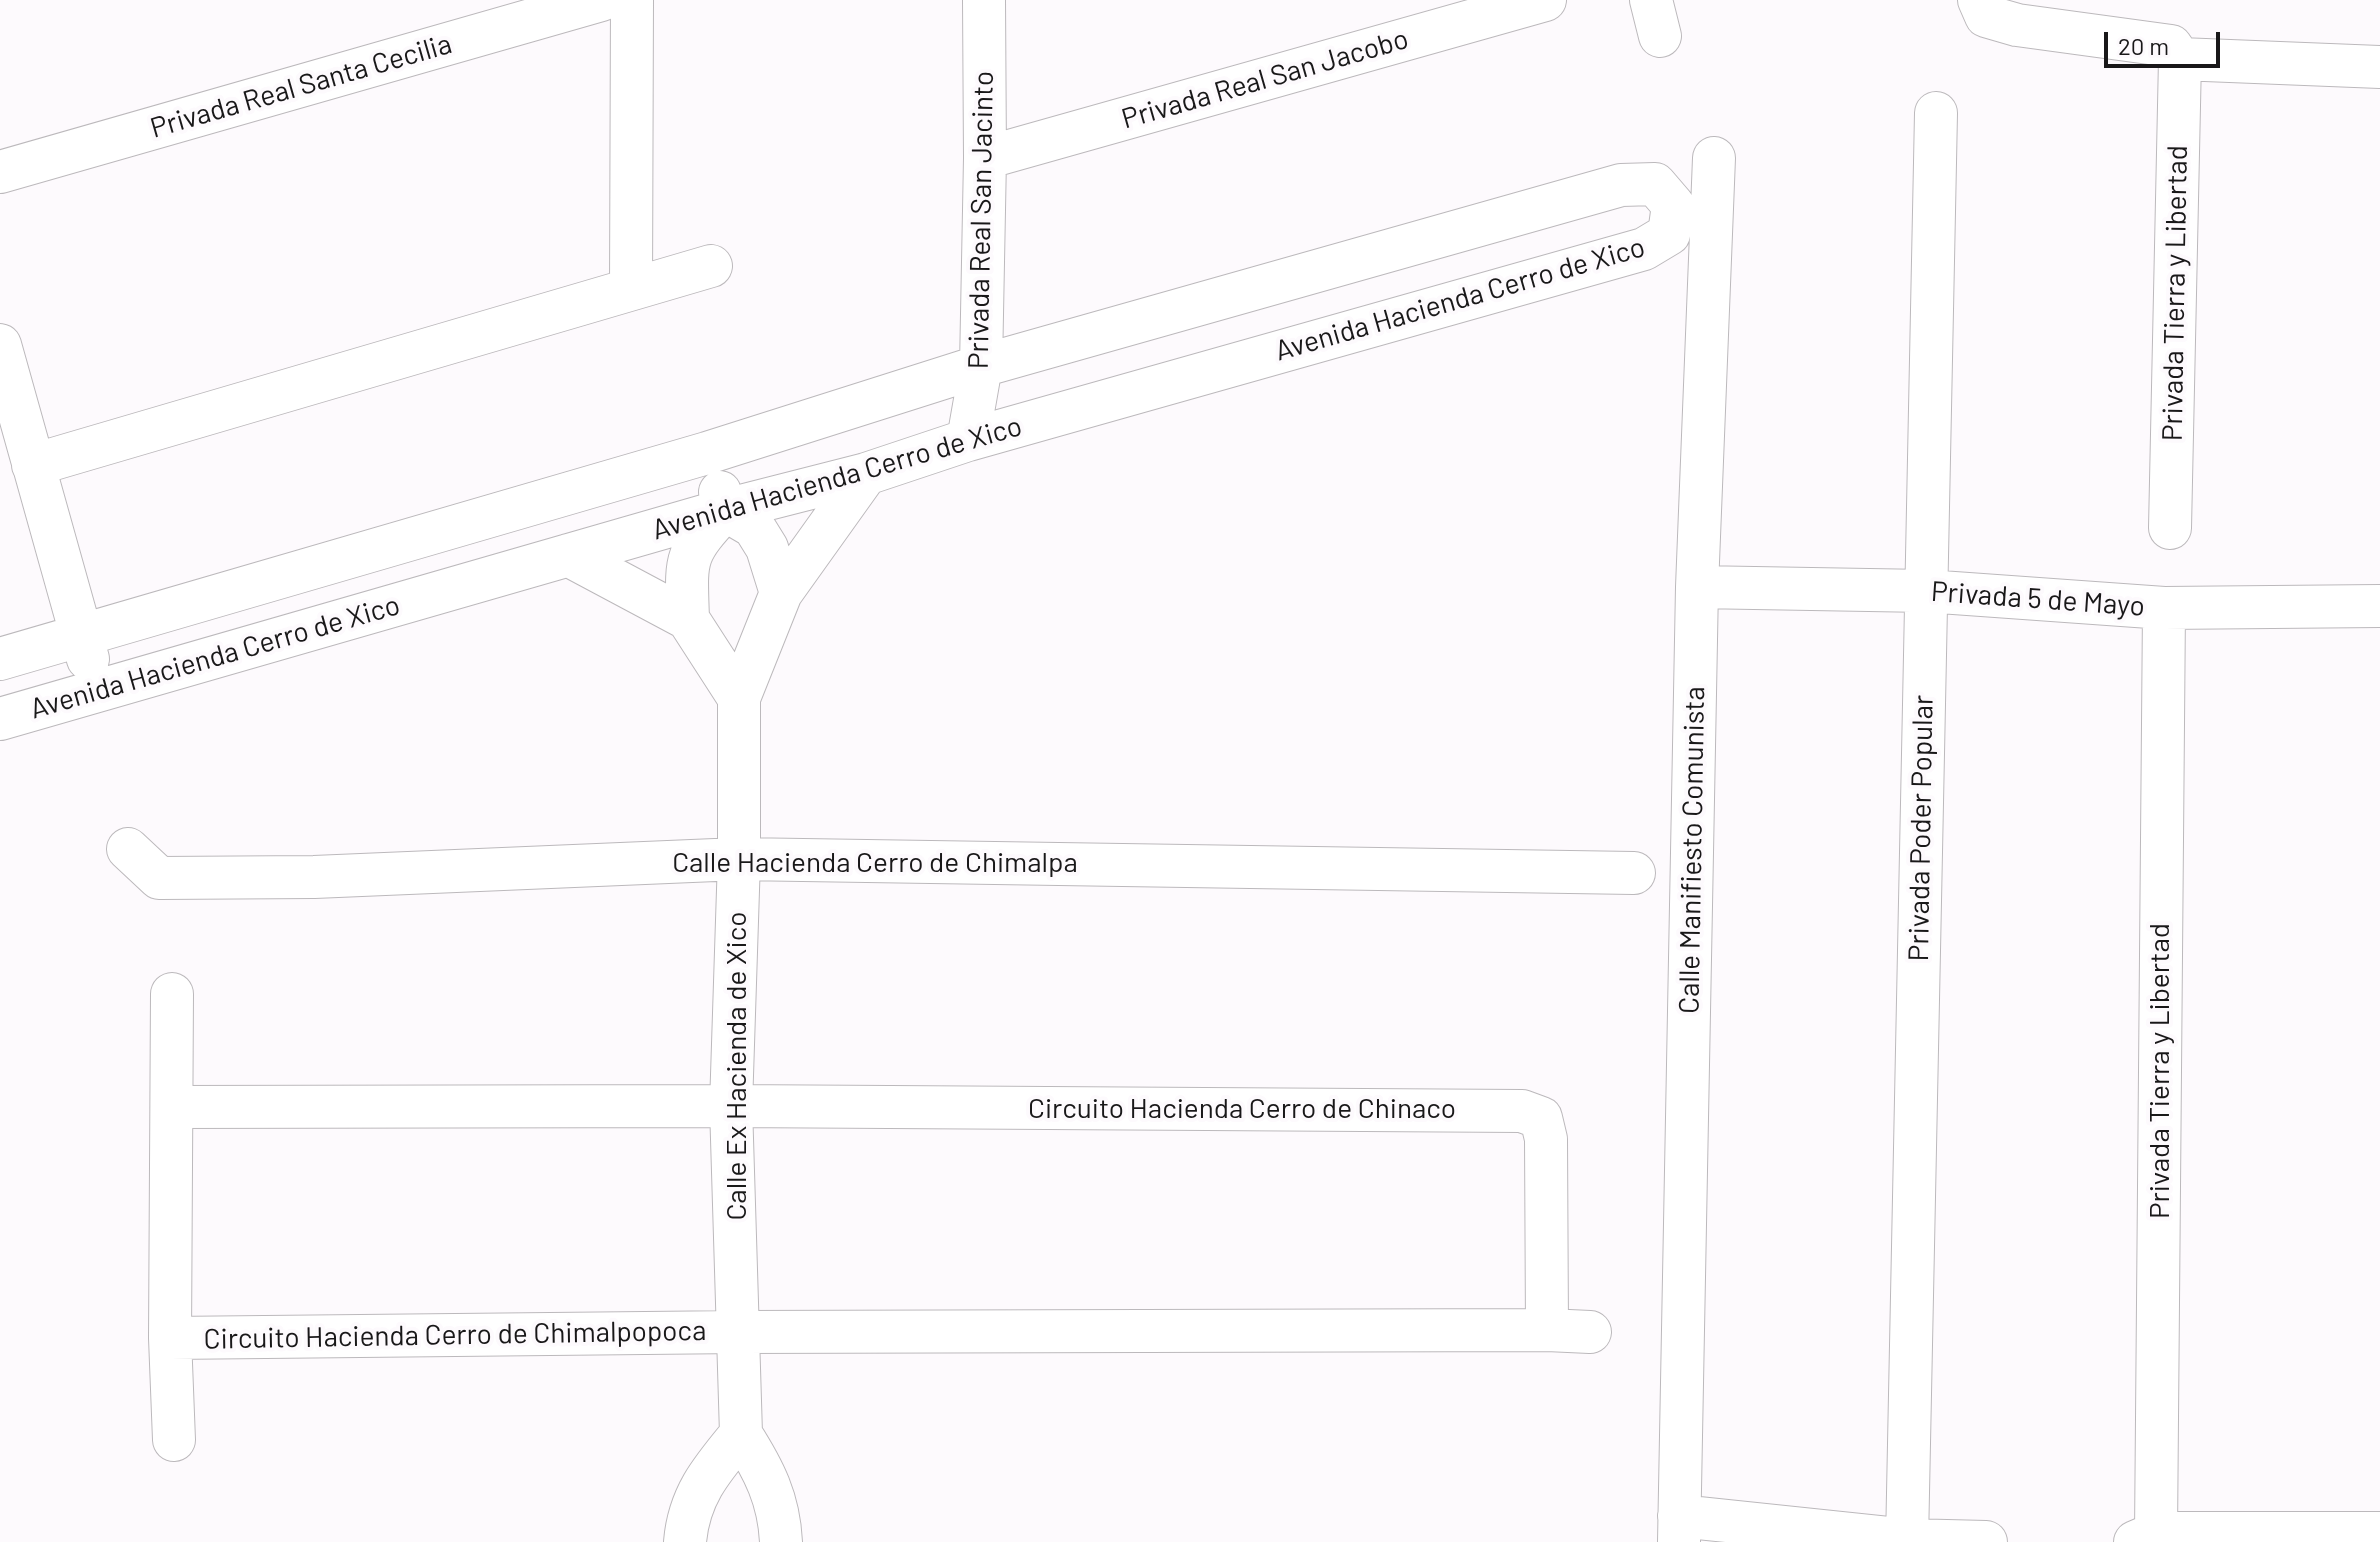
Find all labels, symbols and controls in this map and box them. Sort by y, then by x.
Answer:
scale bar [2108,16,2224,66]
street label: Privada Real San Jacobo [1118,22,1412,136]
street label: Privada Real Santa Cecilia [146,27,456,145]
text: 20 m [2118,31,2169,60]
street label: Privada Real San Jacinto [962,71,1000,369]
street label: Privada Tierra y Libertad [2156,145,2194,441]
street label: Avenida Hacienda Cerro de Xico [1271,230,1649,368]
street label: Avenida Hacienda Cerro de Xico [648,409,1026,547]
street label: Privada 5 de Mayo [1930,575,2146,623]
street label: Avenida Hacienda Cerro de Xico [26,588,404,726]
street label: Calle Manifiesto Comunista [1672,686,1712,1014]
street label: Privada Poder Popular [1902,694,1940,962]
street label: Calle Hacienda Cerro de Chimalpa [672,846,1078,880]
street label: Calle Ex Hacienda de Xico [720,912,754,1220]
street label: Privada Tierra y Libertad [2143,923,2177,1219]
street label: Circuito Hacienda Cerro de Chinaco [1028,1092,1456,1126]
street label: Circuito Hacienda Cerro de Chimalpopoca [203,1314,707,1356]

